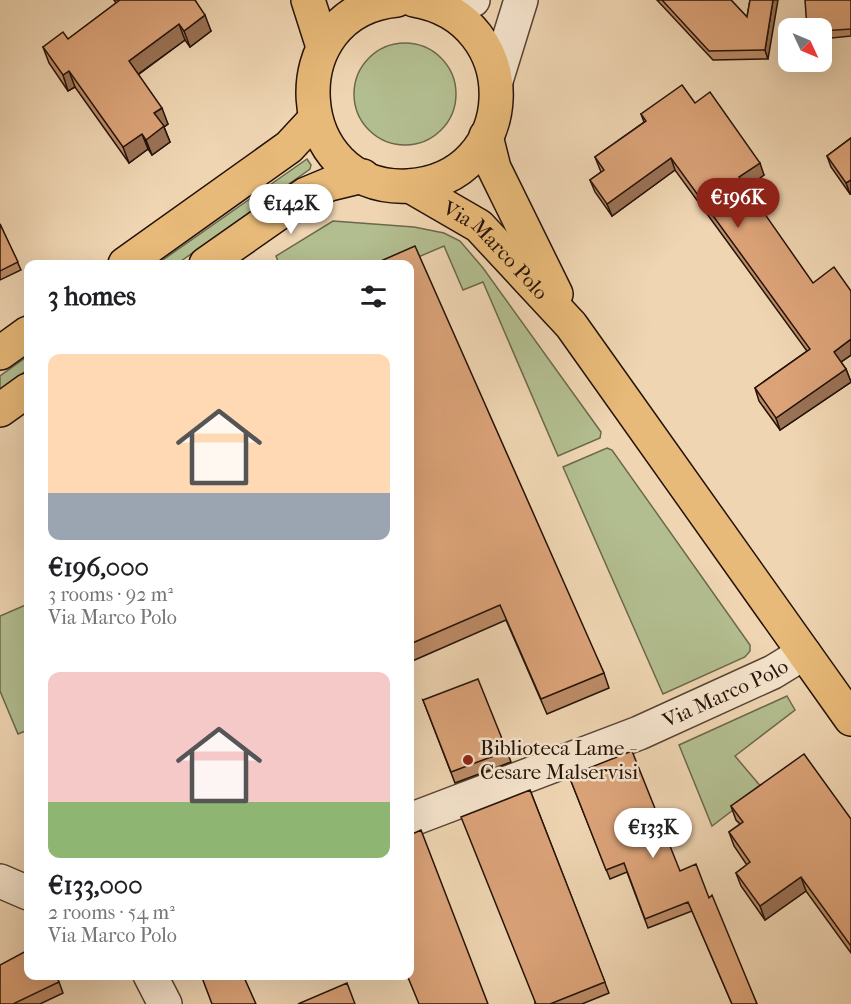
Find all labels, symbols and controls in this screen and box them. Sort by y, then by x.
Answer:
north arrow [778,18,832,72]
map controls [778,18,832,72]
pin: €196K [696,178,780,229]
pin: €142K [249,184,333,235]
text: €196K [711,186,765,209]
text: €142K [263,192,319,215]
street label: Via Marco Polo [438,195,553,304]
icon: filters [357,280,390,313]
text: 3 homes [48,281,136,312]
icon: home [165,393,273,501]
text: €196,000 [48,552,149,583]
text: 3 rooms · 92 m² [48,583,173,606]
text: Via Marco Polo [48,606,177,629]
street label: Via Marco Polo [658,654,792,733]
icon: home [165,711,273,819]
place label: Biblioteca Lame - Cesare Malservisi [480,736,638,784]
marker: Biblioteca Lame - Cesare Malservisi [461,753,475,767]
pin: €133K [611,808,695,859]
text: €133K [628,816,678,839]
text: €133,000 [48,870,142,901]
text: 2 rooms · 54 m² [48,901,175,924]
text: Via Marco Polo [48,924,177,947]

